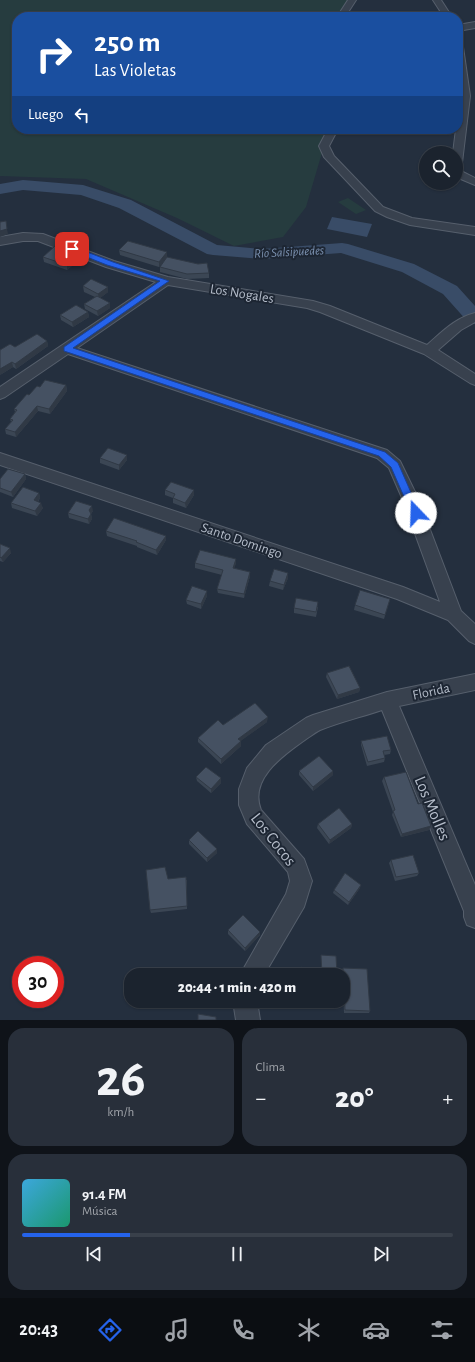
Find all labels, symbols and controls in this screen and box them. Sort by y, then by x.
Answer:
icon: right [28,28,80,80]
text: 250 m [94,29,161,57]
text: Las Violetas [94,62,176,80]
icon: left [71,104,93,126]
text: Luego [28,107,63,122]
map controls [419,146,463,190]
button: search [419,146,463,190]
pin [55,232,89,266]
icon: arrive [61,238,83,260]
water label: Río Salsipuedes [254,244,324,261]
street label: Los Nogales [209,282,275,306]
position arrow [395,492,437,534]
street label: Santo Domingo [199,521,284,561]
street label: Florida [411,681,452,703]
street label: Los Molles [411,773,454,843]
street label: Los Cocos [248,810,299,869]
speed limit sign: 30 [12,956,64,1008]
text: 20:44 · 1 min · 420 m [178,980,296,995]
text: 26 [96,1053,146,1105]
text: Clima [256,1061,285,1074]
text: 20° [335,1083,374,1113]
text: − [256,1087,266,1109]
text: + [442,1087,453,1109]
text: km/h [107,1106,134,1119]
text: 91.4 FM [82,1187,127,1202]
text: Música [82,1205,117,1218]
icon: previous [83,1243,105,1265]
icon: pause [226,1243,248,1265]
icon: next [370,1243,392,1265]
icon: directions [96,1316,124,1344]
icon: music [163,1316,191,1344]
icon: phone [229,1316,257,1344]
icon: climate [295,1316,323,1344]
icon: car [362,1316,390,1344]
icon: filters [428,1316,456,1344]
text: 20:43 [19,1321,58,1339]

